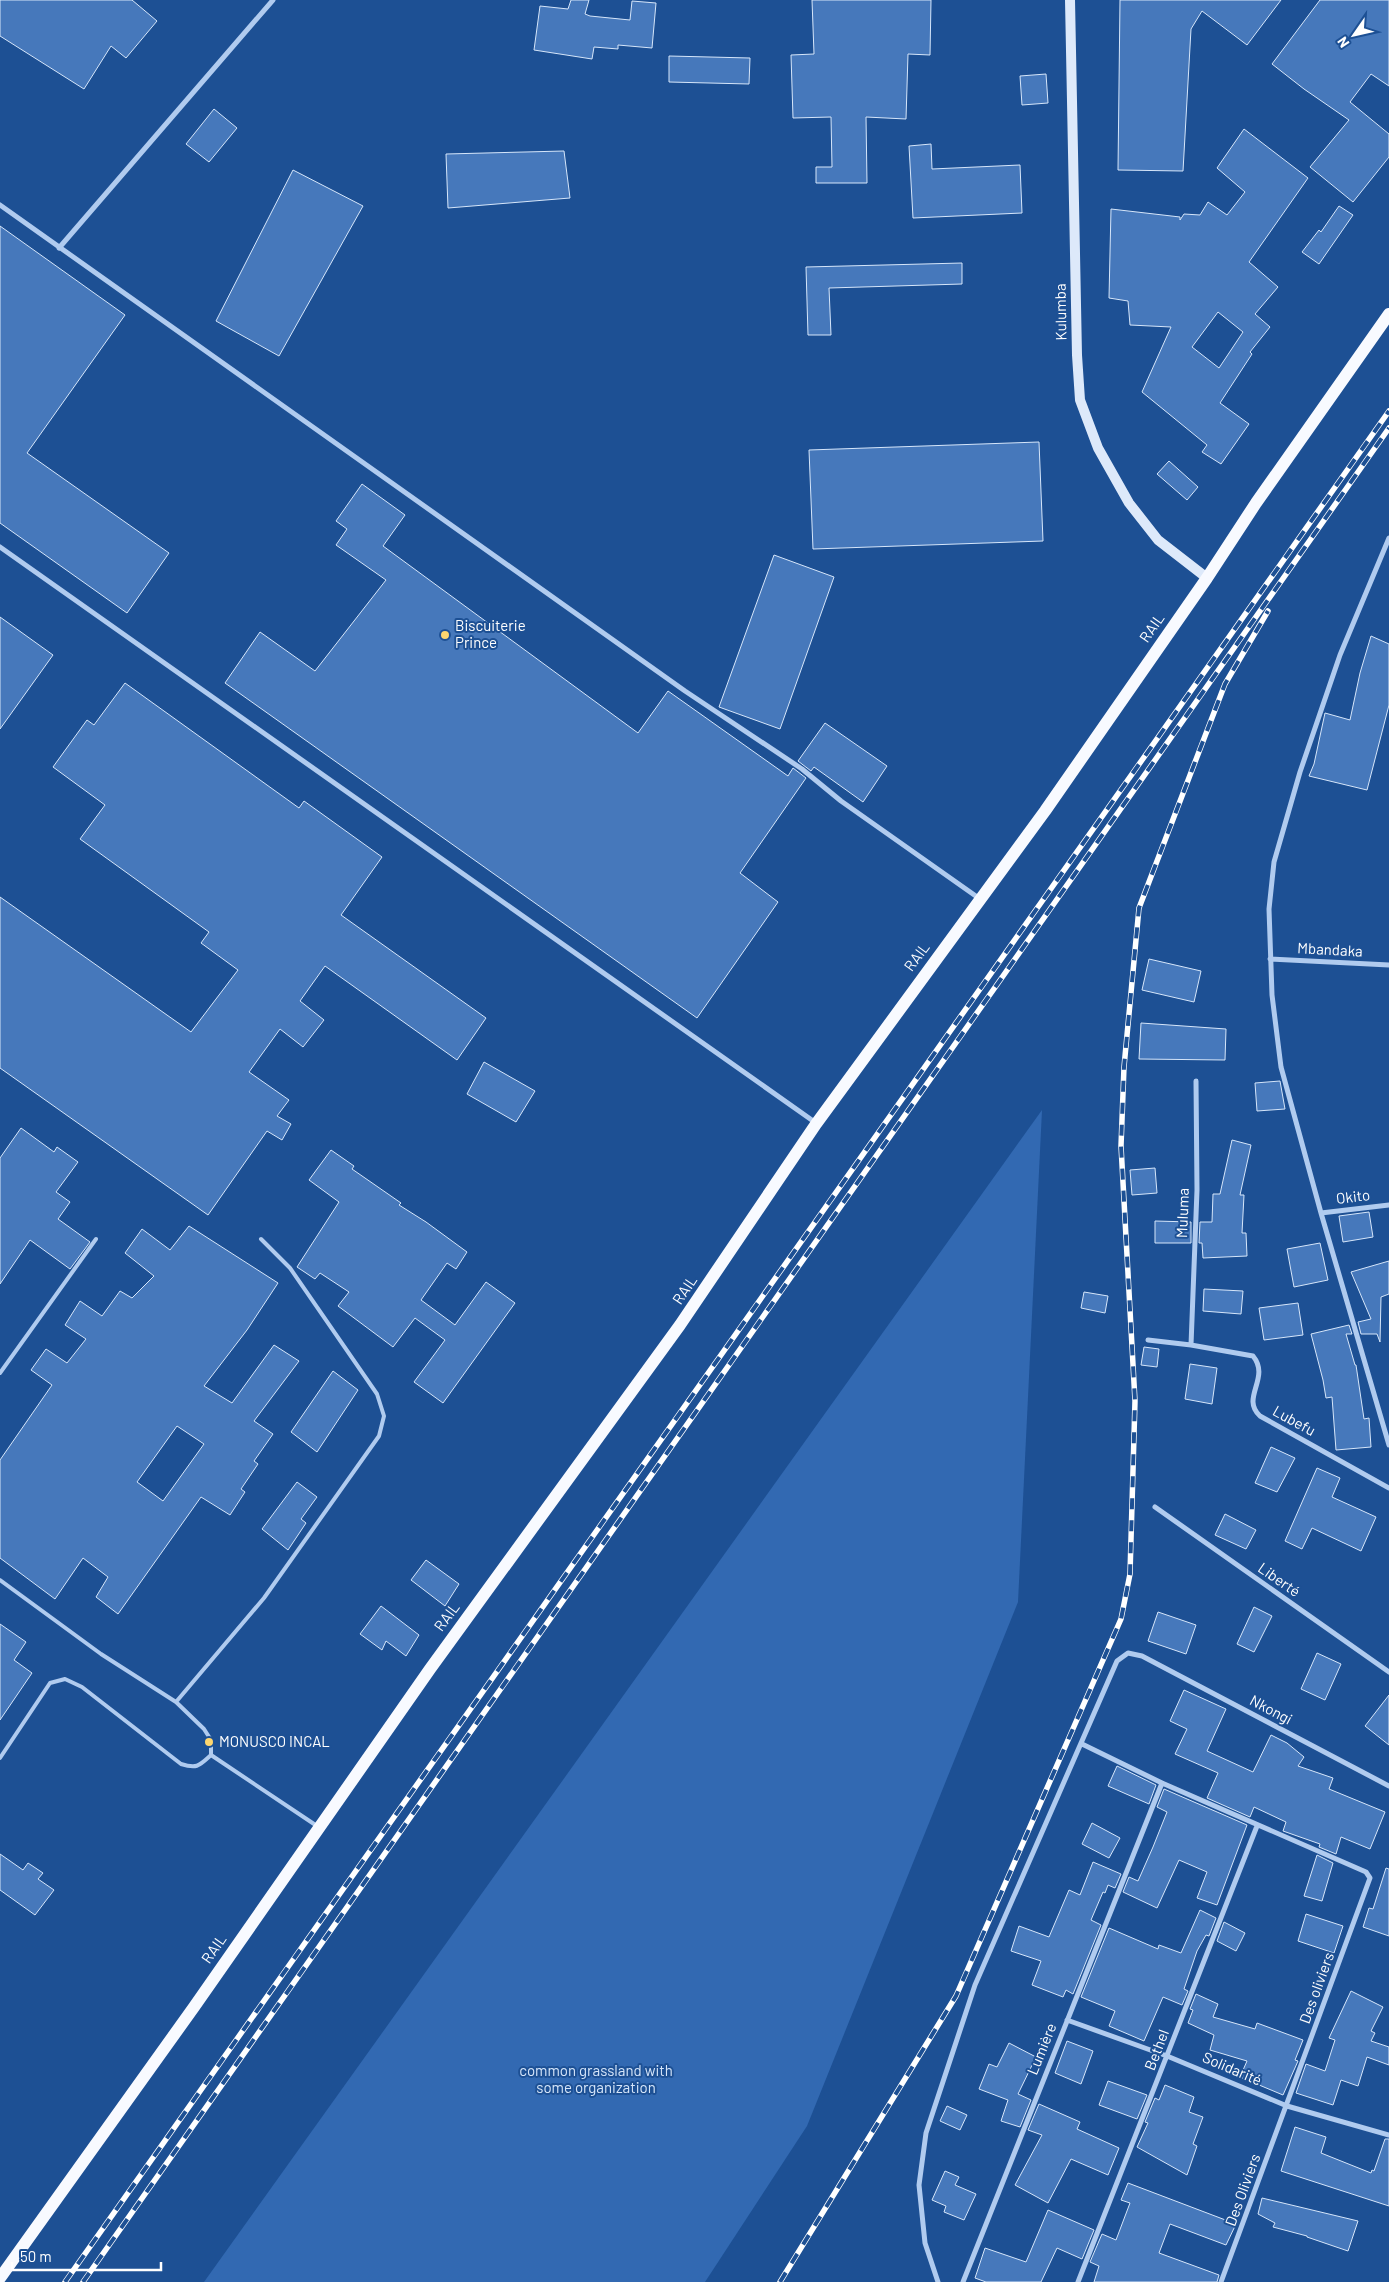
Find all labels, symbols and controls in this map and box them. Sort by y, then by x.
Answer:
north arrow [1329,10,1379,60]
text: N [1333,34,1352,51]
street label: Kulumba [1051,283,1069,341]
street label: RAIL [1135,609,1168,645]
place label: Biscuiterie Prince [455,616,526,651]
marker: Biscuiterie Prince [439,629,451,641]
street label: RAIL [900,938,933,974]
street label: Mbandaka [1297,938,1363,960]
street label: Okito [1335,1185,1371,1207]
street label: Muluma [1172,1188,1192,1238]
street label: RAIL [668,1271,700,1307]
street label: Lubefu [1270,1401,1319,1439]
street label: Liberté [1255,1558,1304,1600]
street label: RAIL [430,1598,463,1634]
street label: Nkongi [1247,1690,1296,1728]
place label: MONUSCO INCAL [219,1732,330,1750]
marker: MONUSCO INCAL [203,1736,215,1748]
street label: RAIL [197,1930,230,1966]
street label: Des oliviers [1295,1950,1337,2026]
street label: Lumière [1023,2020,1060,2077]
street label: Bethel [1140,2027,1172,2073]
street label: Solidarité [1200,2048,1265,2089]
park label: common grassland with some organization [519,2061,673,2096]
street label: Des Oliviers [1221,2151,1263,2228]
scale bar [12,2240,161,2272]
text: 50 m [20,2247,52,2265]

